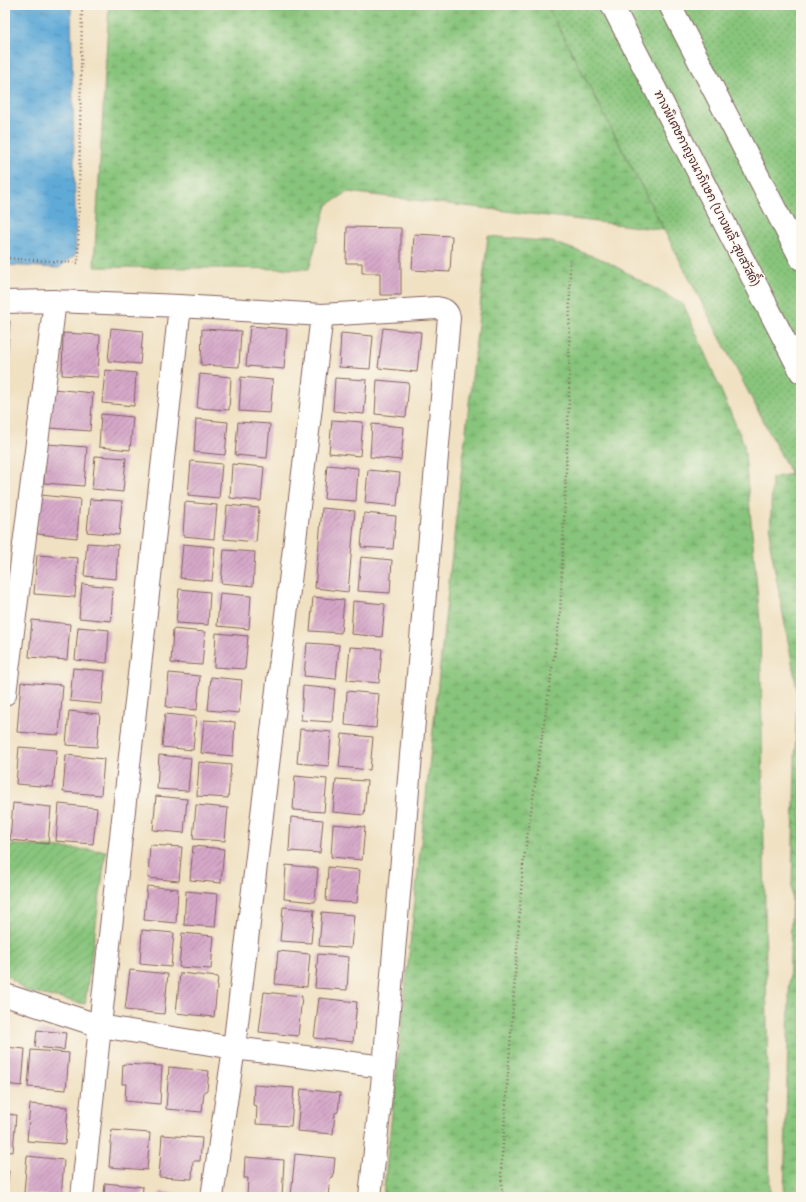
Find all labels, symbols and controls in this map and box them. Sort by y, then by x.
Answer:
street label: ทางพิเศษกาญจนาภิเษก (บางพลี-สุขสวัสดิ์) [649,86,767,290]

